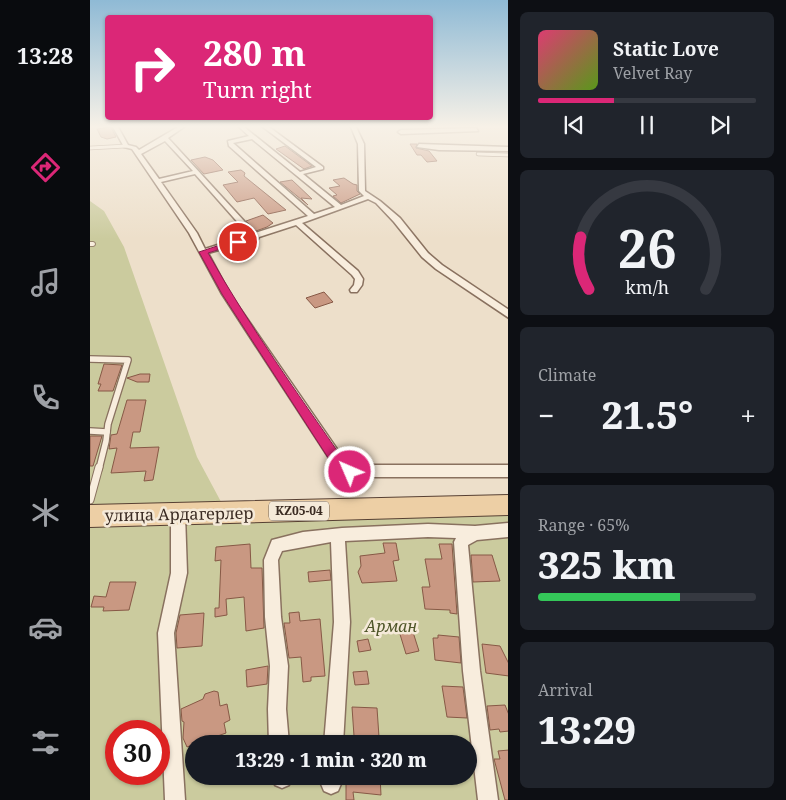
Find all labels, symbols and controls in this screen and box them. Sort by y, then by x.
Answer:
text: 280 m [203,29,306,76]
icon: right [120,35,185,100]
text: Static Love [613,36,719,62]
text: 13:28 [17,40,73,70]
text: Velvet Ray [613,62,692,84]
text: Turn right [203,74,312,104]
icon: previous [560,111,588,139]
icon: pause [633,111,661,139]
icon: next [706,111,734,139]
icon: directions [28,150,63,185]
text: 26 [618,212,676,283]
pin [217,221,259,263]
icon: arrive [224,228,252,256]
icon: music [28,265,63,300]
text: km/h [625,275,669,299]
text: Climate [538,364,596,386]
icon: phone [28,380,63,415]
text: 21.5° [601,388,693,440]
text: − [538,396,554,434]
text: + [740,396,756,434]
position arrow [323,445,375,497]
icon: climate [28,495,63,530]
street label: улица Ардагерлер [104,502,254,526]
road number: KZ05-04 [269,502,329,520]
text: Range · 65% [538,514,630,536]
text: 325 km [538,538,676,590]
icon: car [28,610,63,645]
park label: Арман [364,615,417,637]
text: Arrival [538,679,593,701]
text: 13:29 [538,703,636,755]
speed limit sign: 30 [105,720,170,785]
icon: filters [28,725,63,760]
text: 13:29 · 1 min · 320 m [235,747,427,773]

